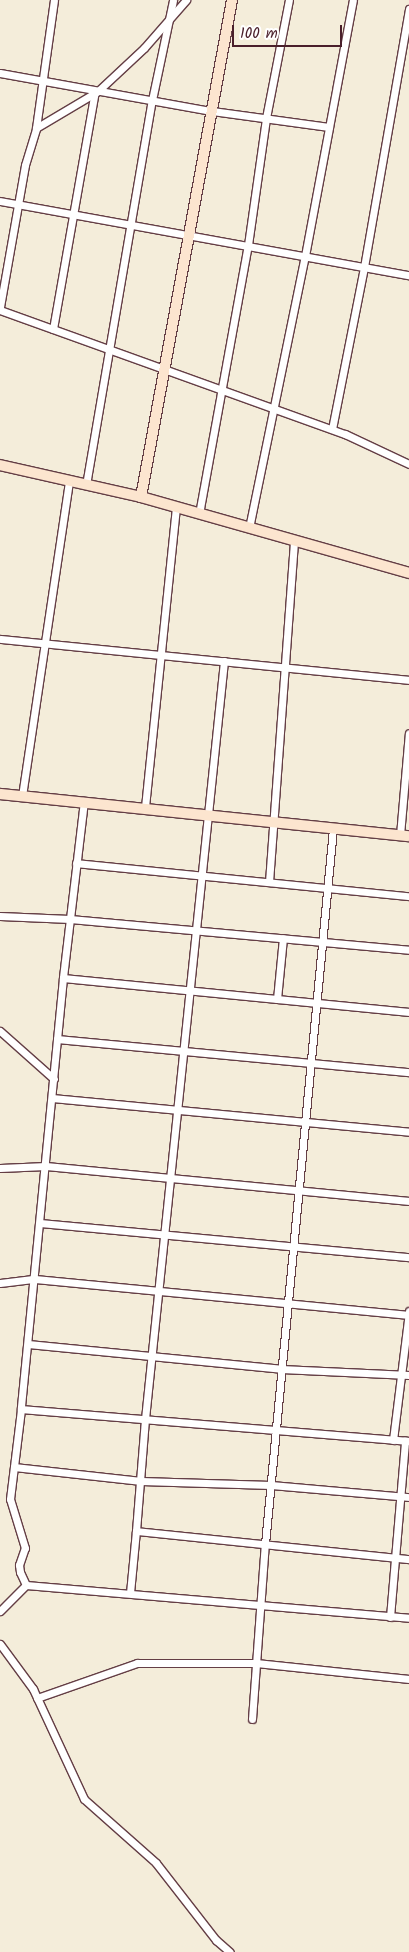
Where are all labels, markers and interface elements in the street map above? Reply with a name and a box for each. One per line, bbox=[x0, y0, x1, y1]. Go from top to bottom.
scale bar bbox=[234, 15, 344, 47]
text: 100 m bbox=[240, 22, 278, 46]

